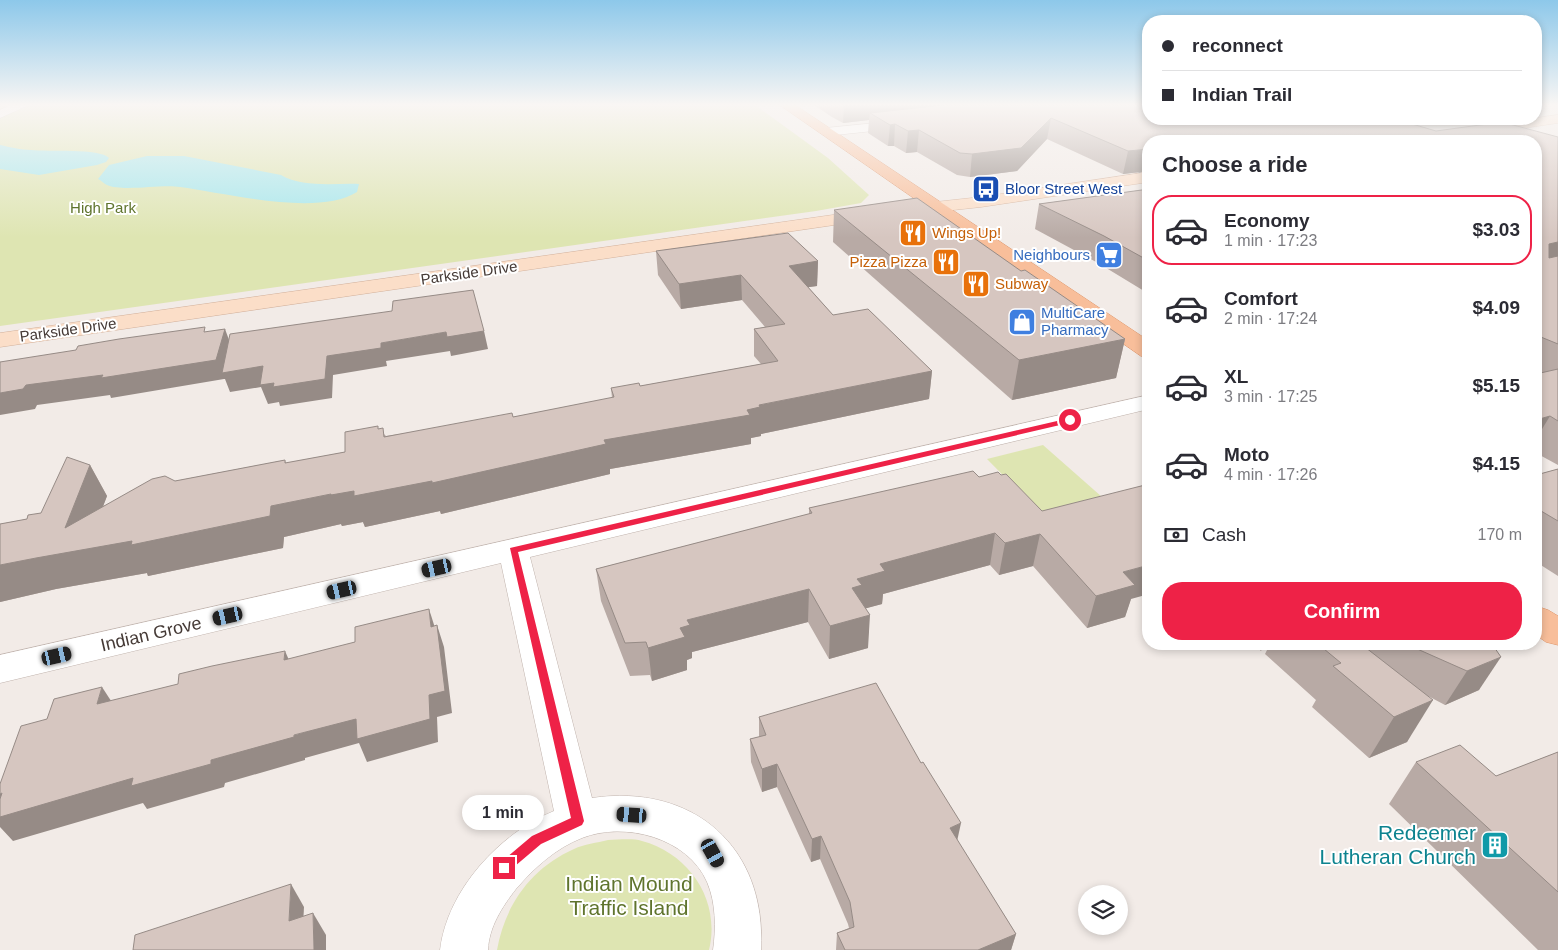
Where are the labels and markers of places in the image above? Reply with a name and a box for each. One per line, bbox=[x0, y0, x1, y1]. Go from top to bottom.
bus stop icon: Bloor Street West bbox=[971, 174, 1001, 204]
place label: Bloor Street West bbox=[1005, 180, 1123, 197]
restaurant icon: Wings Up! bbox=[898, 218, 928, 248]
place label: Wings Up! bbox=[932, 224, 1001, 241]
supermarket icon: Neighbours bbox=[1094, 240, 1124, 270]
place label: Neighbours bbox=[1013, 246, 1090, 263]
restaurant icon: Pizza Pizza bbox=[931, 247, 961, 277]
place label: Pizza Pizza bbox=[849, 253, 928, 270]
restaurant icon: Subway bbox=[961, 269, 991, 299]
place label: Subway bbox=[995, 275, 1049, 292]
place label: MultiCare Pharmacy bbox=[1041, 304, 1109, 338]
shop icon: MultiCare Pharmacy bbox=[1007, 307, 1037, 337]
place label: Redeemer Lutheran Church bbox=[1320, 821, 1476, 868]
building icon: Redeemer Lutheran Church bbox=[1480, 830, 1510, 860]

